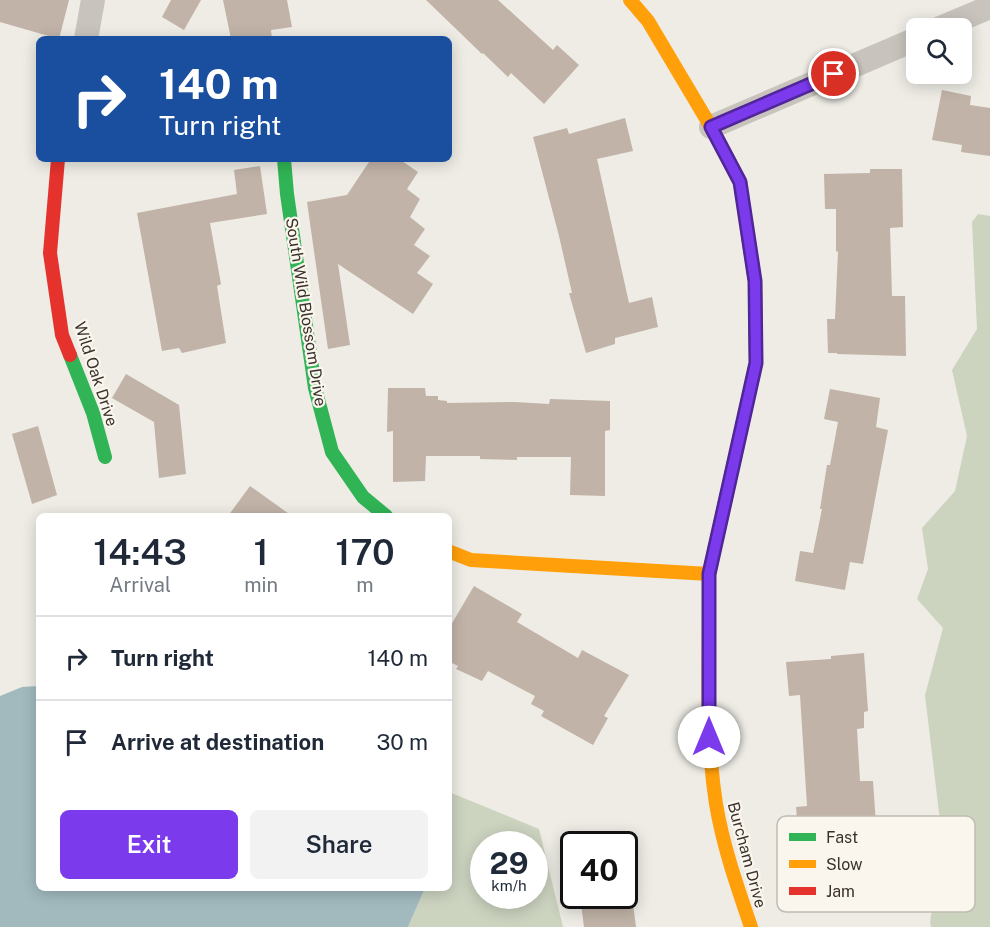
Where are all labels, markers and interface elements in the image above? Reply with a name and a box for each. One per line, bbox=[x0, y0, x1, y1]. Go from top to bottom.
map controls bbox=[906, 18, 972, 84]
button: search bbox=[906, 18, 972, 84]
pin bbox=[808, 48, 859, 99]
icon: arrive bbox=[817, 57, 850, 90]
text: 140 m bbox=[159, 59, 279, 108]
icon: right bbox=[60, 60, 138, 138]
text: Turn right bbox=[159, 109, 282, 141]
street label: South Wild Blossom Drive bbox=[282, 216, 330, 408]
street label: Wild Oak Drive bbox=[70, 319, 122, 429]
text: 14:43 bbox=[93, 531, 187, 573]
text: 1 bbox=[254, 531, 269, 573]
text: 170 bbox=[335, 531, 395, 573]
text: Arrival bbox=[109, 573, 171, 597]
text: min bbox=[244, 573, 278, 597]
text: m bbox=[356, 573, 374, 597]
icon: right bbox=[60, 642, 93, 675]
text: Turn right bbox=[111, 645, 214, 671]
text: 140 m bbox=[367, 645, 428, 671]
position arrow bbox=[677, 705, 741, 769]
icon: arrive bbox=[60, 726, 93, 759]
text: Arrive at destination bbox=[111, 729, 324, 755]
text: 30 m bbox=[376, 729, 428, 755]
street label: Burcham Drive bbox=[724, 800, 770, 910]
button: Exit bbox=[60, 810, 238, 879]
button: Share bbox=[250, 810, 428, 879]
legend bbox=[777, 816, 975, 912]
text: Fast bbox=[826, 828, 858, 847]
speed limit sign: 40 bbox=[560, 831, 638, 909]
text: 29 bbox=[490, 845, 528, 881]
text: Slow bbox=[826, 855, 863, 874]
text: km/h bbox=[491, 877, 527, 894]
text: Jam bbox=[826, 882, 855, 901]

